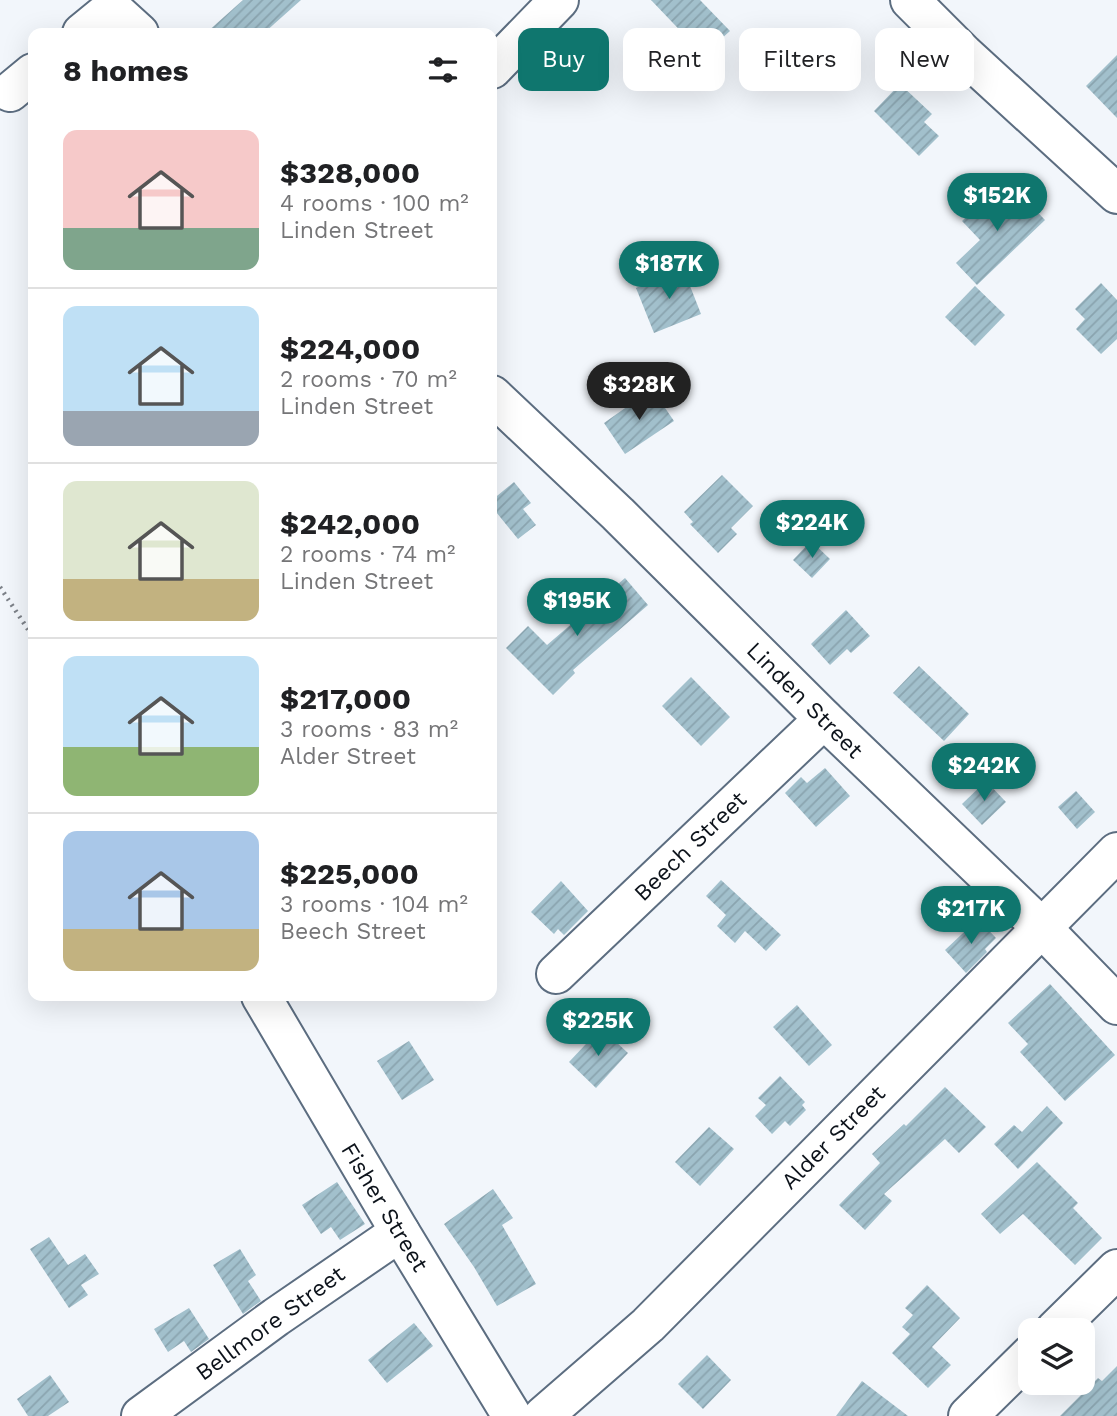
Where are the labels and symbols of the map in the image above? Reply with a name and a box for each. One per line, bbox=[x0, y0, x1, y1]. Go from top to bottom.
pin: $152K bbox=[948, 174, 1046, 233]
pin: $187K bbox=[620, 242, 718, 301]
pin: $328K bbox=[590, 362, 688, 422]
pin: $224K bbox=[763, 500, 861, 560]
pin: $195K bbox=[528, 578, 626, 638]
street label: Linden Street bbox=[741, 637, 869, 764]
pin: $242K bbox=[935, 744, 1033, 803]
street label: Beech Street bbox=[629, 786, 752, 907]
pin: $217K bbox=[922, 886, 1020, 946]
pin: $225K bbox=[549, 998, 647, 1058]
street label: Alder Street bbox=[776, 1080, 891, 1195]
street label: Fisher Street bbox=[335, 1138, 434, 1277]
street label: Bellmore Street bbox=[191, 1260, 350, 1386]

